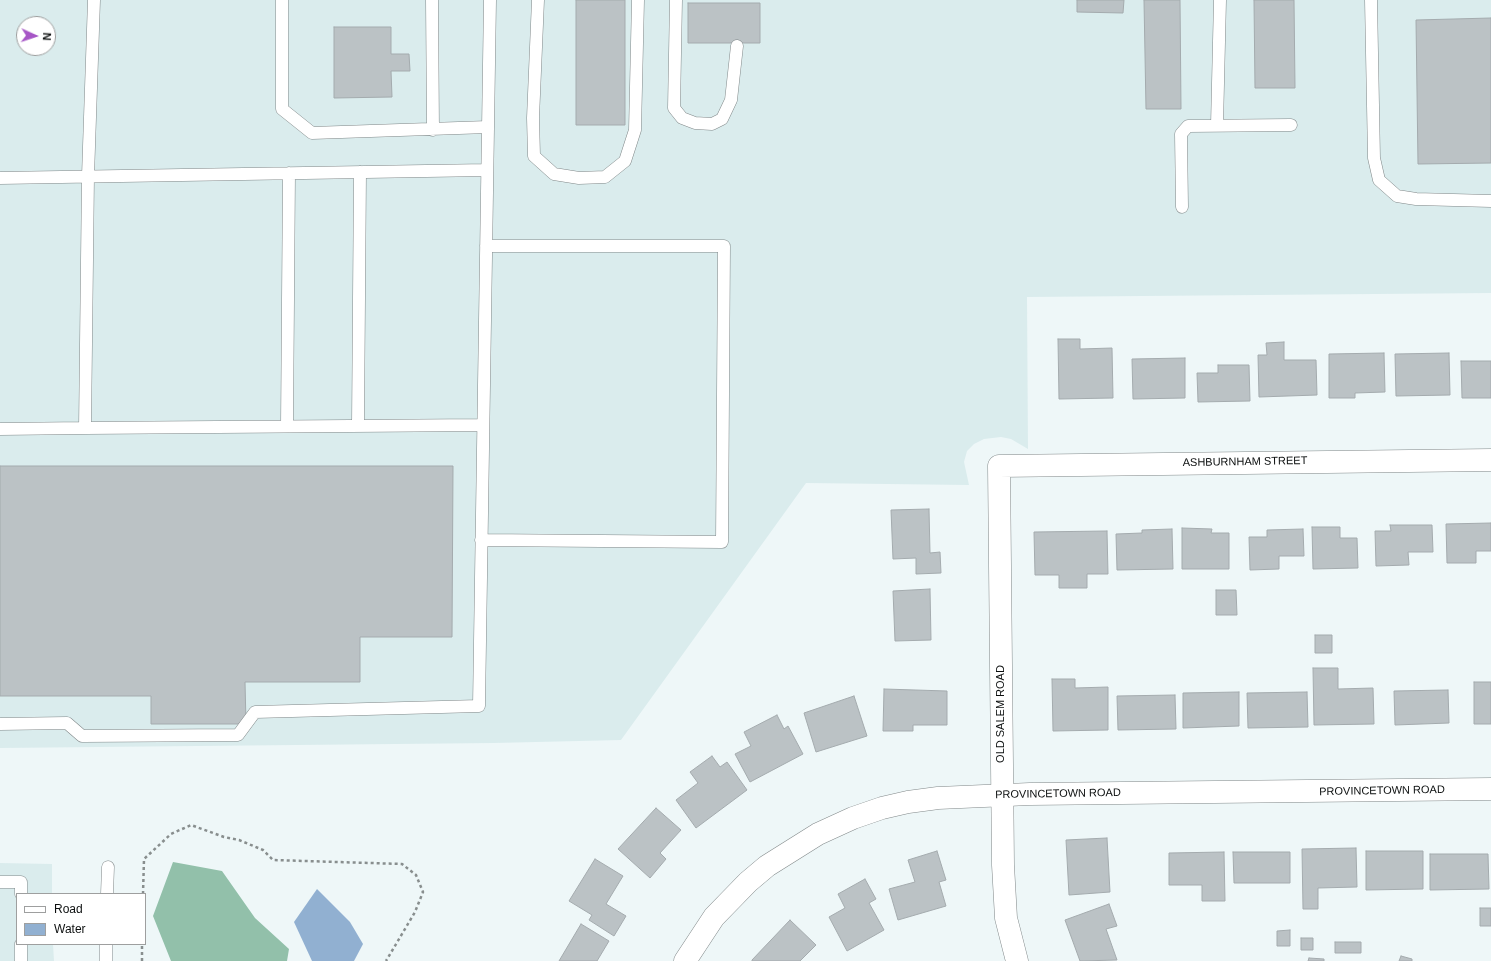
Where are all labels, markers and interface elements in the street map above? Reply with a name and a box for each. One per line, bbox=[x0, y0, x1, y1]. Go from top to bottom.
north arrow bbox=[16, 16, 56, 56]
text: N bbox=[41, 32, 53, 41]
street label: ASHBURNHAM STREET bbox=[1183, 454, 1307, 470]
street label: OLD SALEM ROAD bbox=[994, 665, 1008, 763]
street label: PROVINCETOWN ROAD bbox=[1319, 783, 1445, 799]
street label: PROVINCETOWN ROAD bbox=[995, 786, 1121, 802]
legend bbox=[16, 893, 146, 945]
text: Road bbox=[54, 902, 83, 916]
text: Water bbox=[54, 922, 86, 936]

